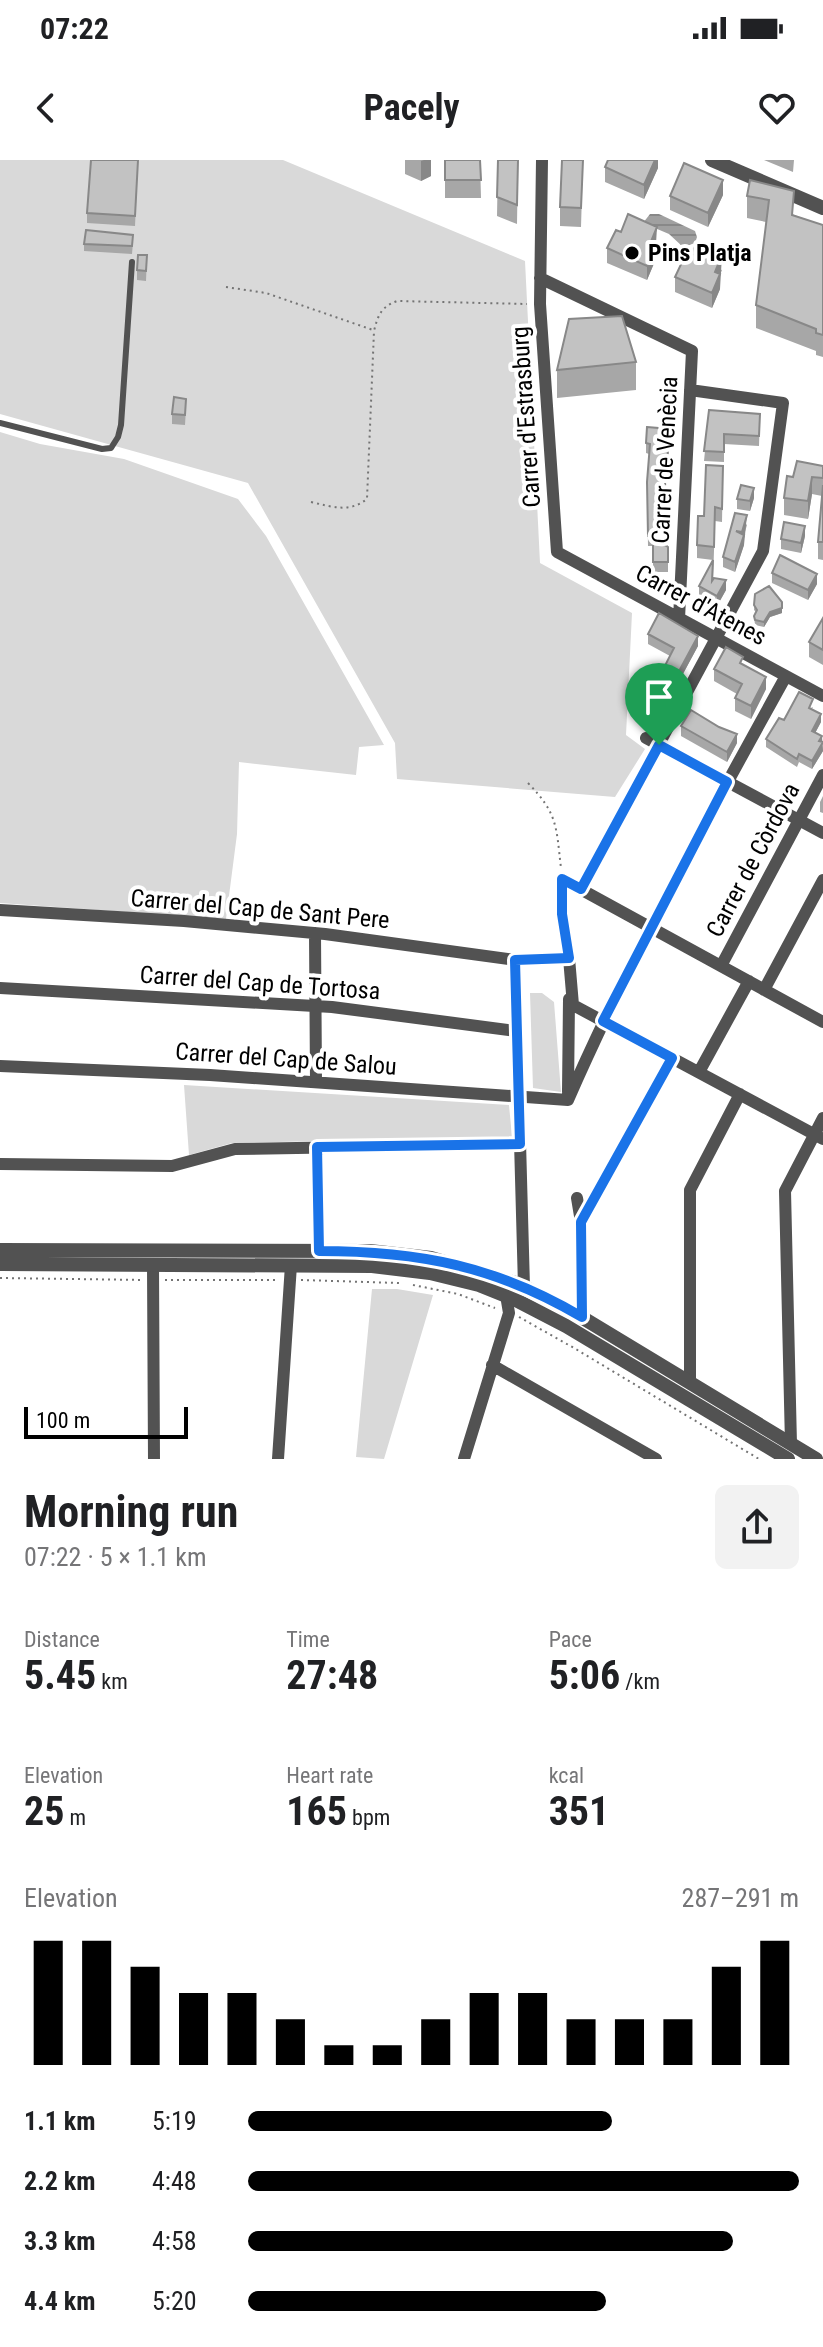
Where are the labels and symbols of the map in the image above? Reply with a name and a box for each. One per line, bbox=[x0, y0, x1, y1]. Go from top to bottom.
place label: Pins Platja bbox=[648, 239, 751, 267]
marker: Pins Platja bbox=[623, 244, 641, 262]
street label: Carrer d'Estrasburg bbox=[506, 326, 546, 508]
street label: Carrer de Venècia bbox=[647, 376, 683, 544]
street label: Carrer d'Atenes bbox=[631, 559, 771, 651]
pin bbox=[625, 663, 693, 745]
street label: Carrer de Còrdova bbox=[701, 778, 805, 942]
street label: Carrer del Cap de Sant Pere bbox=[129, 884, 391, 934]
street label: Carrer del Cap de Tortosa bbox=[139, 961, 381, 1005]
street label: Carrer del Cap de Salou bbox=[174, 1037, 398, 1081]
scale bar bbox=[24, 1403, 188, 1439]

